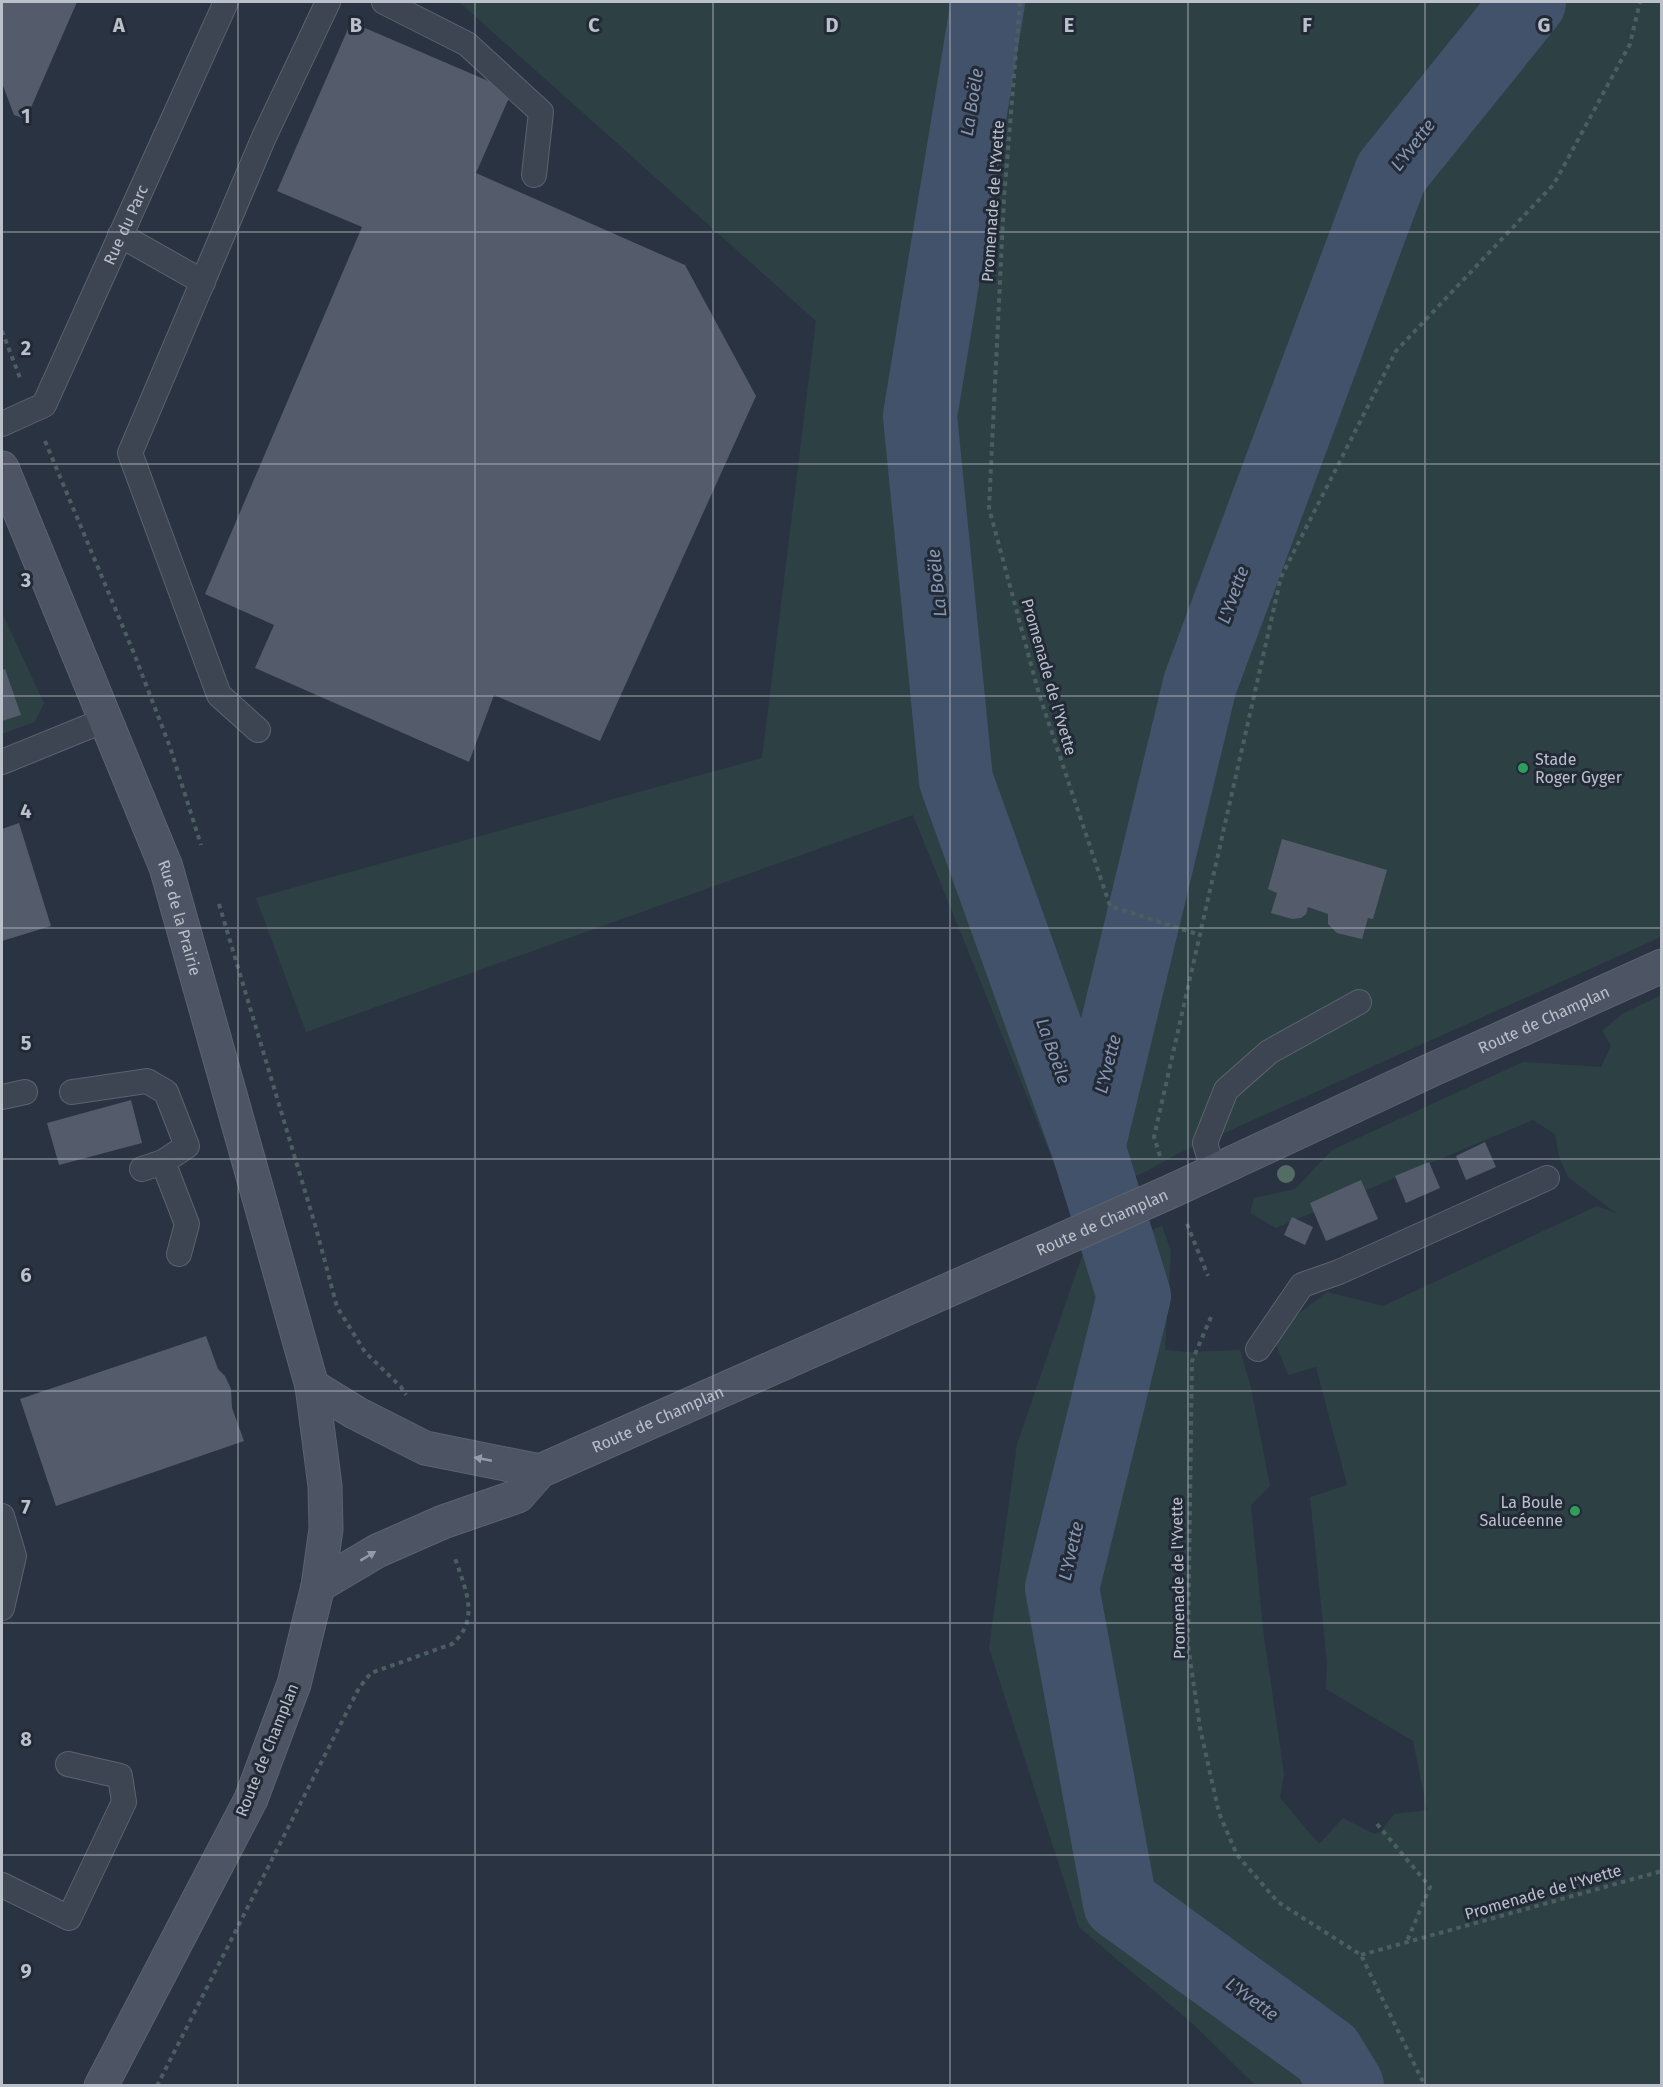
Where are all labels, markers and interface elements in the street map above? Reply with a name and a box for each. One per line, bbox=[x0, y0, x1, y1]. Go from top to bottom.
text: A bbox=[112, 13, 126, 37]
text: B bbox=[350, 13, 362, 37]
text: C bbox=[588, 13, 600, 37]
text: D bbox=[825, 13, 839, 37]
text: E bbox=[1064, 13, 1074, 37]
text: F bbox=[1302, 13, 1312, 37]
text: G bbox=[1538, 13, 1550, 37]
water label: La Boële bbox=[956, 67, 988, 137]
text: 1 bbox=[21, 104, 31, 128]
water label: L'Yvette bbox=[1386, 115, 1440, 175]
street label: Promenade de l'Yvette bbox=[978, 119, 1008, 283]
street label: Rue du Parc bbox=[99, 181, 152, 268]
text: 2 bbox=[21, 336, 31, 360]
water label: La Boële bbox=[922, 548, 952, 618]
water label: L'Yvette bbox=[1212, 563, 1254, 627]
text: 3 bbox=[20, 568, 31, 592]
street label: Promenade de l'Yvette bbox=[1018, 596, 1080, 758]
place label: Stade Roger Gyger bbox=[1535, 750, 1623, 787]
marker: Stade Roger Gyger bbox=[1516, 761, 1530, 775]
text: 4 bbox=[20, 799, 32, 823]
street label: Rue de la Prairie bbox=[155, 857, 206, 978]
street label: Route de Champlan bbox=[1475, 981, 1612, 1057]
water label: La Boële bbox=[1031, 1015, 1075, 1087]
text: 5 bbox=[21, 1031, 32, 1055]
water label: L'Yvette bbox=[1090, 1032, 1126, 1096]
street label: Route de Champlan bbox=[1033, 1184, 1171, 1259]
text: 6 bbox=[20, 1263, 32, 1287]
street label: Route de Champlan bbox=[589, 1381, 726, 1456]
one-way arrow bbox=[473, 1454, 492, 1463]
place label: La Boule Salucéenne bbox=[1479, 1493, 1563, 1530]
text: 7 bbox=[21, 1495, 31, 1519]
street label: Promenade de l'Yvette bbox=[1167, 1497, 1189, 1659]
marker: La Boule Salucéenne bbox=[1568, 1504, 1582, 1518]
water label: L'Yvette bbox=[1054, 1519, 1088, 1583]
one-way arrow bbox=[360, 1551, 376, 1562]
street label: Route de Champlan bbox=[232, 1681, 302, 1819]
text: 8 bbox=[20, 1727, 32, 1751]
street label: Promenade de l'Yvette bbox=[1462, 1861, 1624, 1923]
text: 9 bbox=[20, 1959, 32, 1983]
water label: L'Yvette bbox=[1221, 1973, 1283, 2025]

